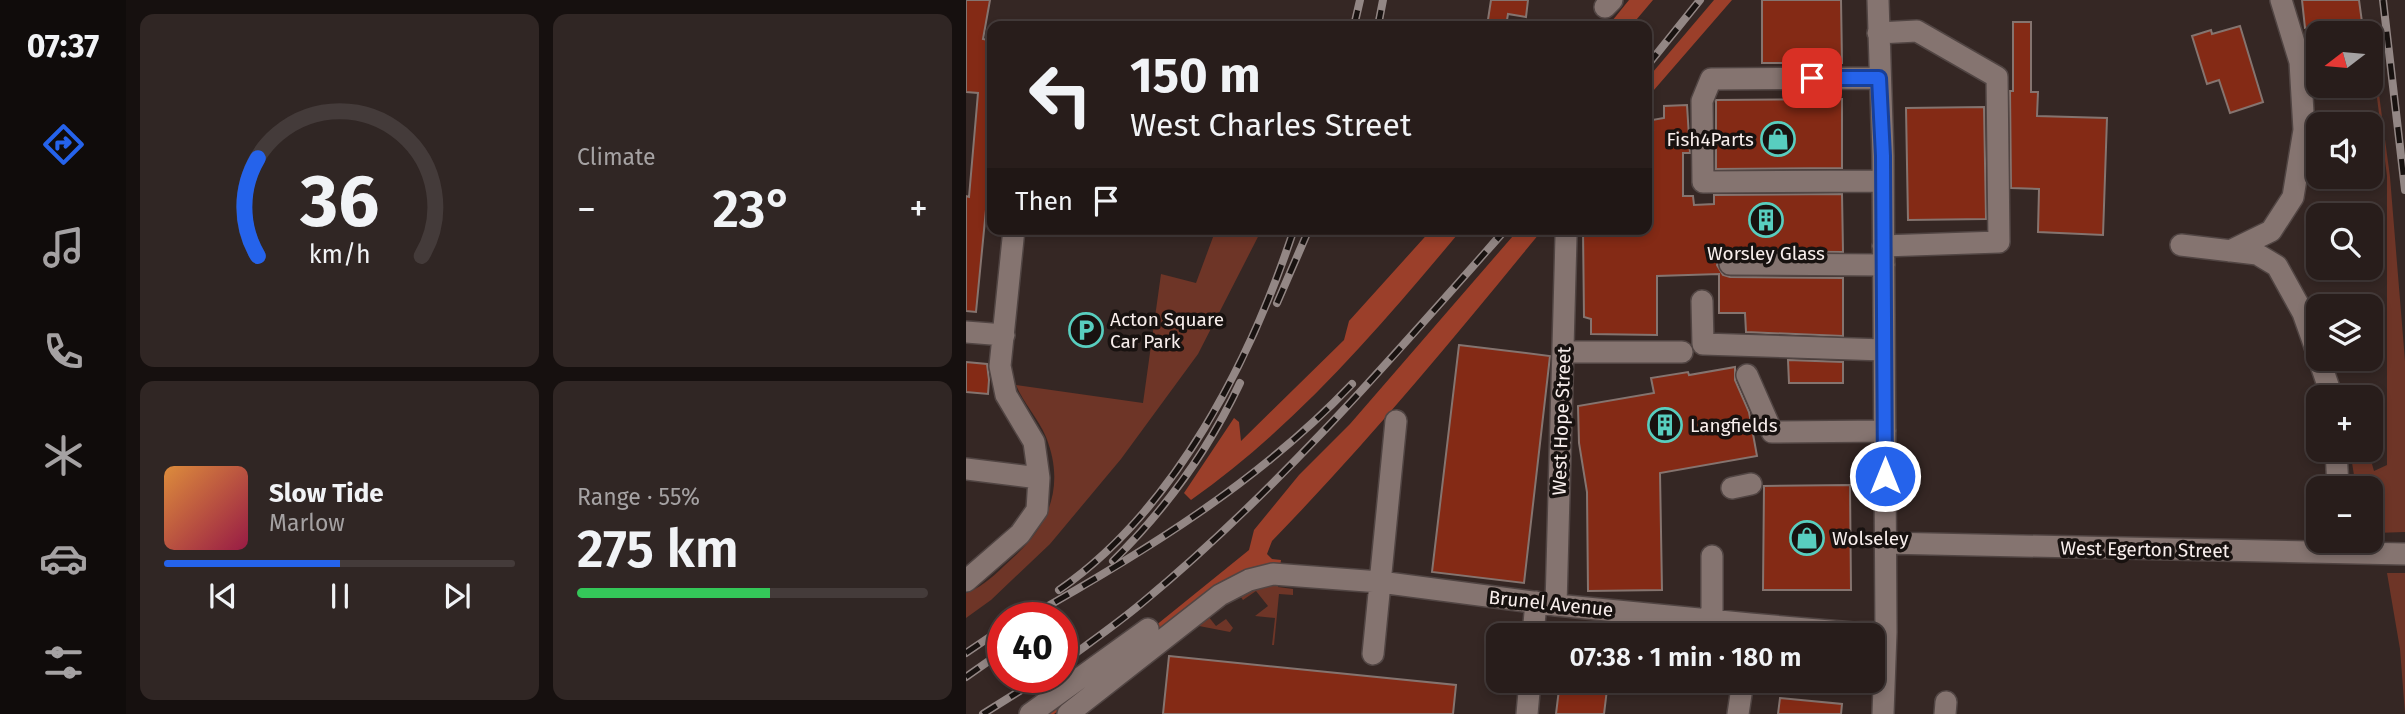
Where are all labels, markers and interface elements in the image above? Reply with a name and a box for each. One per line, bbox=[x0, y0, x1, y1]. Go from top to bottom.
north arrow bbox=[2306, 21, 2384, 98]
map controls bbox=[2306, 21, 2383, 553]
text: 07:37 bbox=[27, 27, 99, 65]
text: 150 m bbox=[1130, 46, 1261, 105]
pin bbox=[1782, 48, 1842, 108]
icon: left bbox=[1015, 49, 1106, 140]
icon: arrive bbox=[1793, 59, 1831, 97]
text: West Charles Street bbox=[1130, 106, 1412, 144]
button: sound bbox=[2306, 112, 2383, 189]
icon: directions bbox=[39, 120, 88, 169]
shop icon: Fish4Parts bbox=[1759, 120, 1797, 158]
place label: Fish4Parts bbox=[1666, 128, 1754, 151]
text: Climate bbox=[577, 143, 656, 171]
text: 36 bbox=[299, 159, 379, 246]
text: 23° bbox=[712, 178, 793, 241]
icon: arrive bbox=[1087, 182, 1125, 220]
text: − bbox=[577, 186, 596, 232]
text: + bbox=[909, 186, 928, 232]
text: Then bbox=[1015, 186, 1073, 217]
building icon: Worsley Glass bbox=[1747, 201, 1785, 239]
button: search bbox=[2306, 203, 2383, 280]
icon: music bbox=[39, 223, 88, 272]
text: km/h bbox=[309, 240, 370, 270]
place label: Worsley Glass bbox=[1707, 242, 1825, 265]
button: layers bbox=[2306, 294, 2383, 371]
place label: Acton Square Car Park bbox=[1110, 308, 1224, 353]
parking icon: Acton Square Car Park bbox=[1067, 311, 1105, 349]
icon: phone bbox=[39, 327, 88, 376]
street label: West Hope Street bbox=[1547, 346, 1576, 496]
button: + bbox=[2306, 385, 2383, 462]
building icon: Langfields bbox=[1646, 406, 1684, 444]
place label: Langfields bbox=[1690, 414, 1778, 437]
icon: climate bbox=[39, 431, 88, 480]
position arrow bbox=[1848, 439, 1922, 513]
button: − bbox=[2306, 476, 2383, 553]
text: Slow Tide bbox=[269, 478, 384, 509]
text: Range · 55% bbox=[577, 483, 700, 511]
text: Marlow bbox=[269, 509, 345, 537]
text: 275 km bbox=[577, 518, 739, 581]
shop icon: Wolseley bbox=[1788, 519, 1826, 557]
place label: Wolseley bbox=[1832, 527, 1909, 550]
icon: car bbox=[39, 534, 88, 583]
street label: West Egerton Street bbox=[2060, 537, 2230, 562]
icon: previous bbox=[204, 577, 242, 615]
icon: pause bbox=[321, 577, 359, 615]
icon: next bbox=[438, 577, 476, 615]
street label: Brunel Avenue bbox=[1488, 586, 1614, 621]
speed limit sign: 40 bbox=[987, 602, 1078, 693]
icon: filters bbox=[39, 638, 88, 687]
text: 07:38 · 1 min · 180 m bbox=[1569, 642, 1802, 673]

